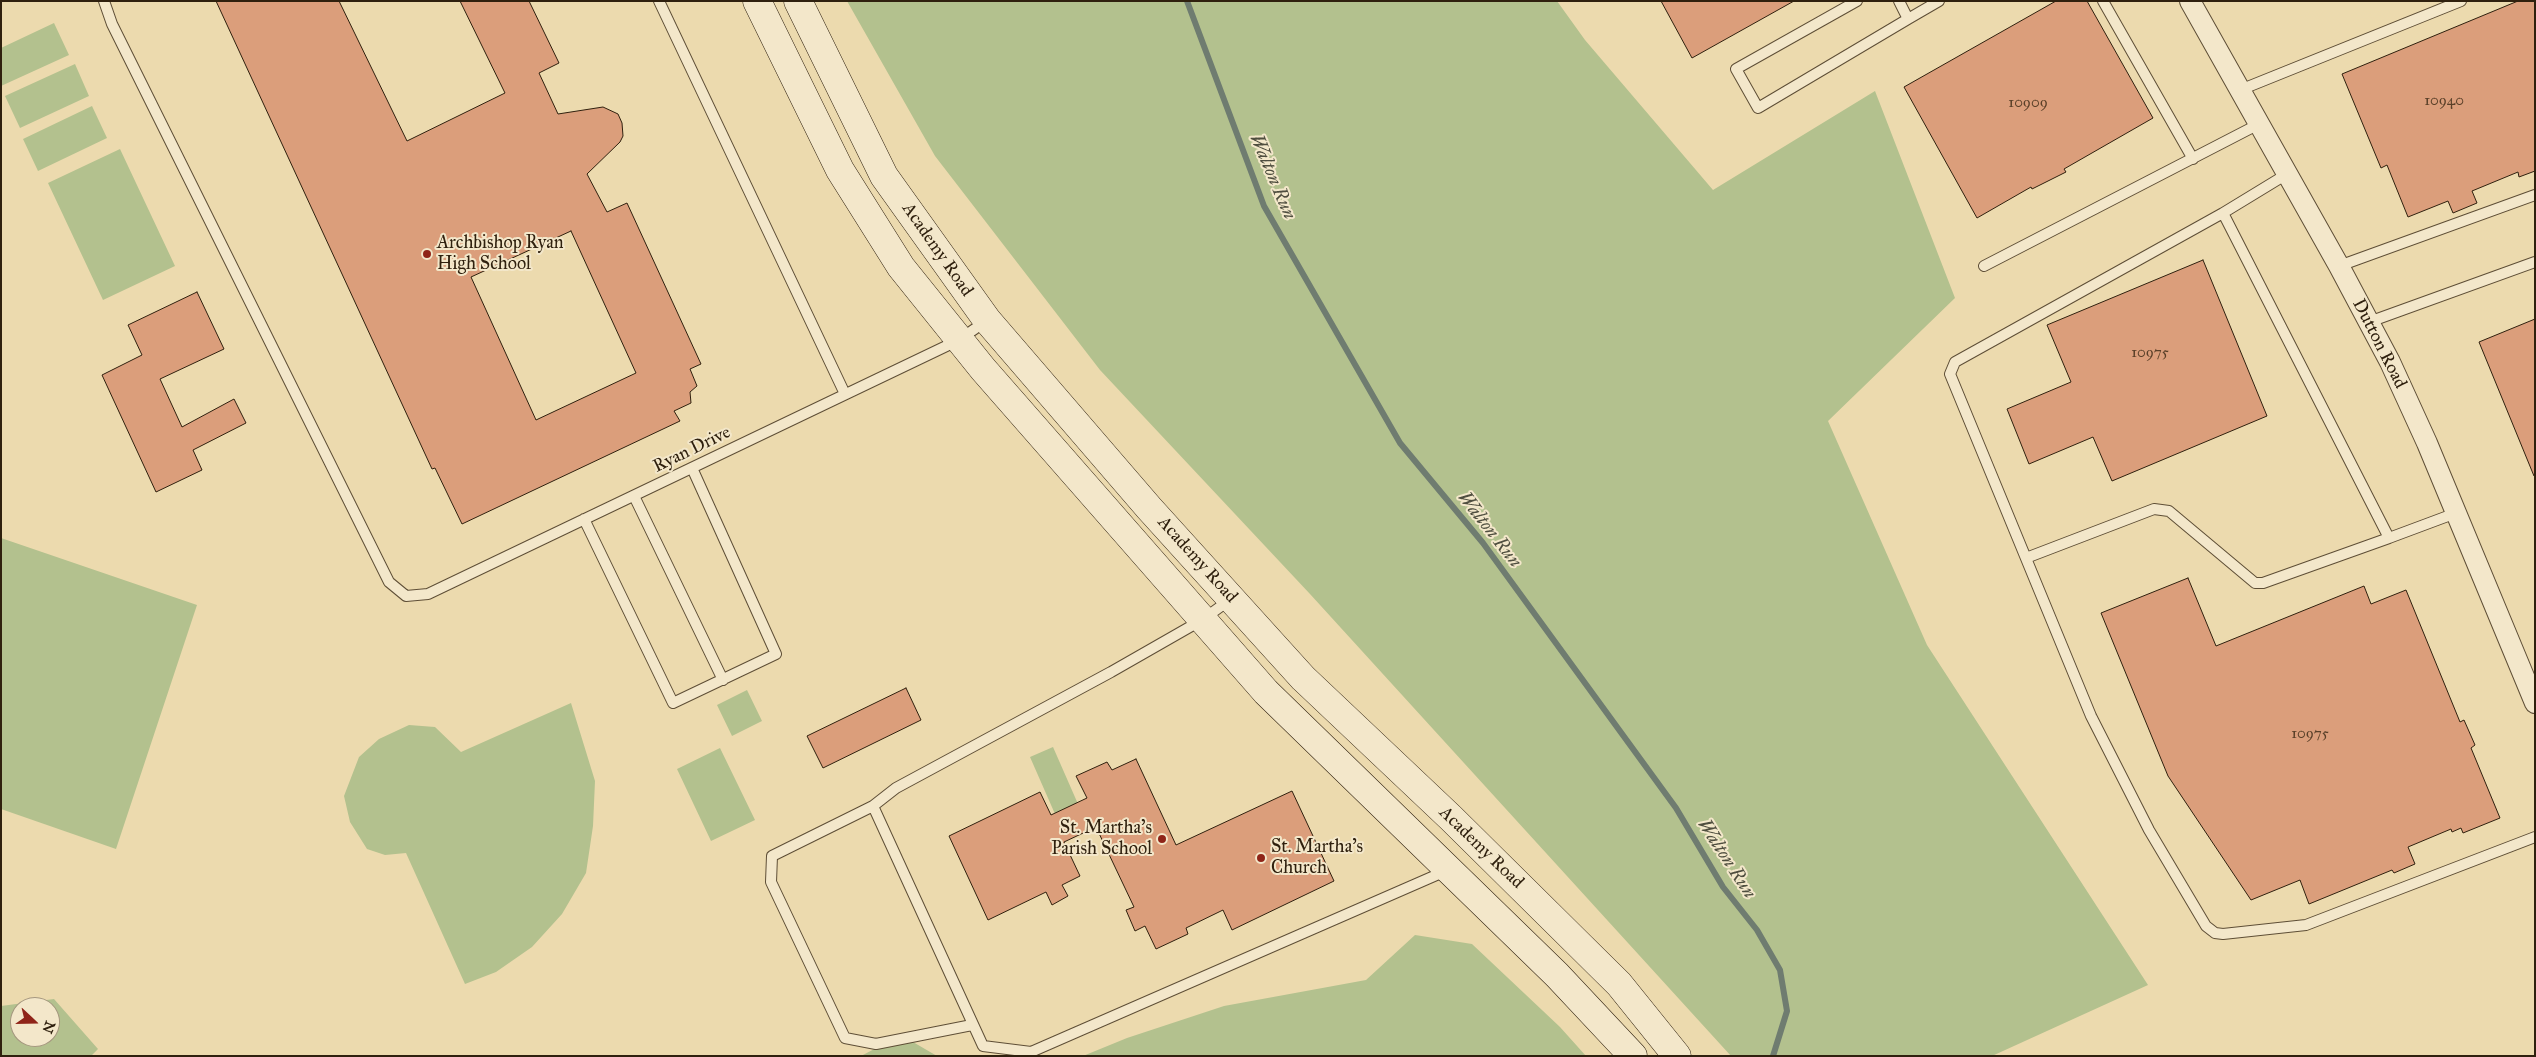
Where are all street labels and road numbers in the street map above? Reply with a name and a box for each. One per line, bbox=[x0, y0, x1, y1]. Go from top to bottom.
street label: Academy Road bbox=[897, 199, 977, 301]
street label: Dutton Road bbox=[2347, 296, 2411, 392]
street label: Ryan Drive bbox=[650, 422, 734, 478]
street label: Academy Road bbox=[1152, 512, 1242, 608]
street label: Academy Road bbox=[1434, 802, 1528, 894]

